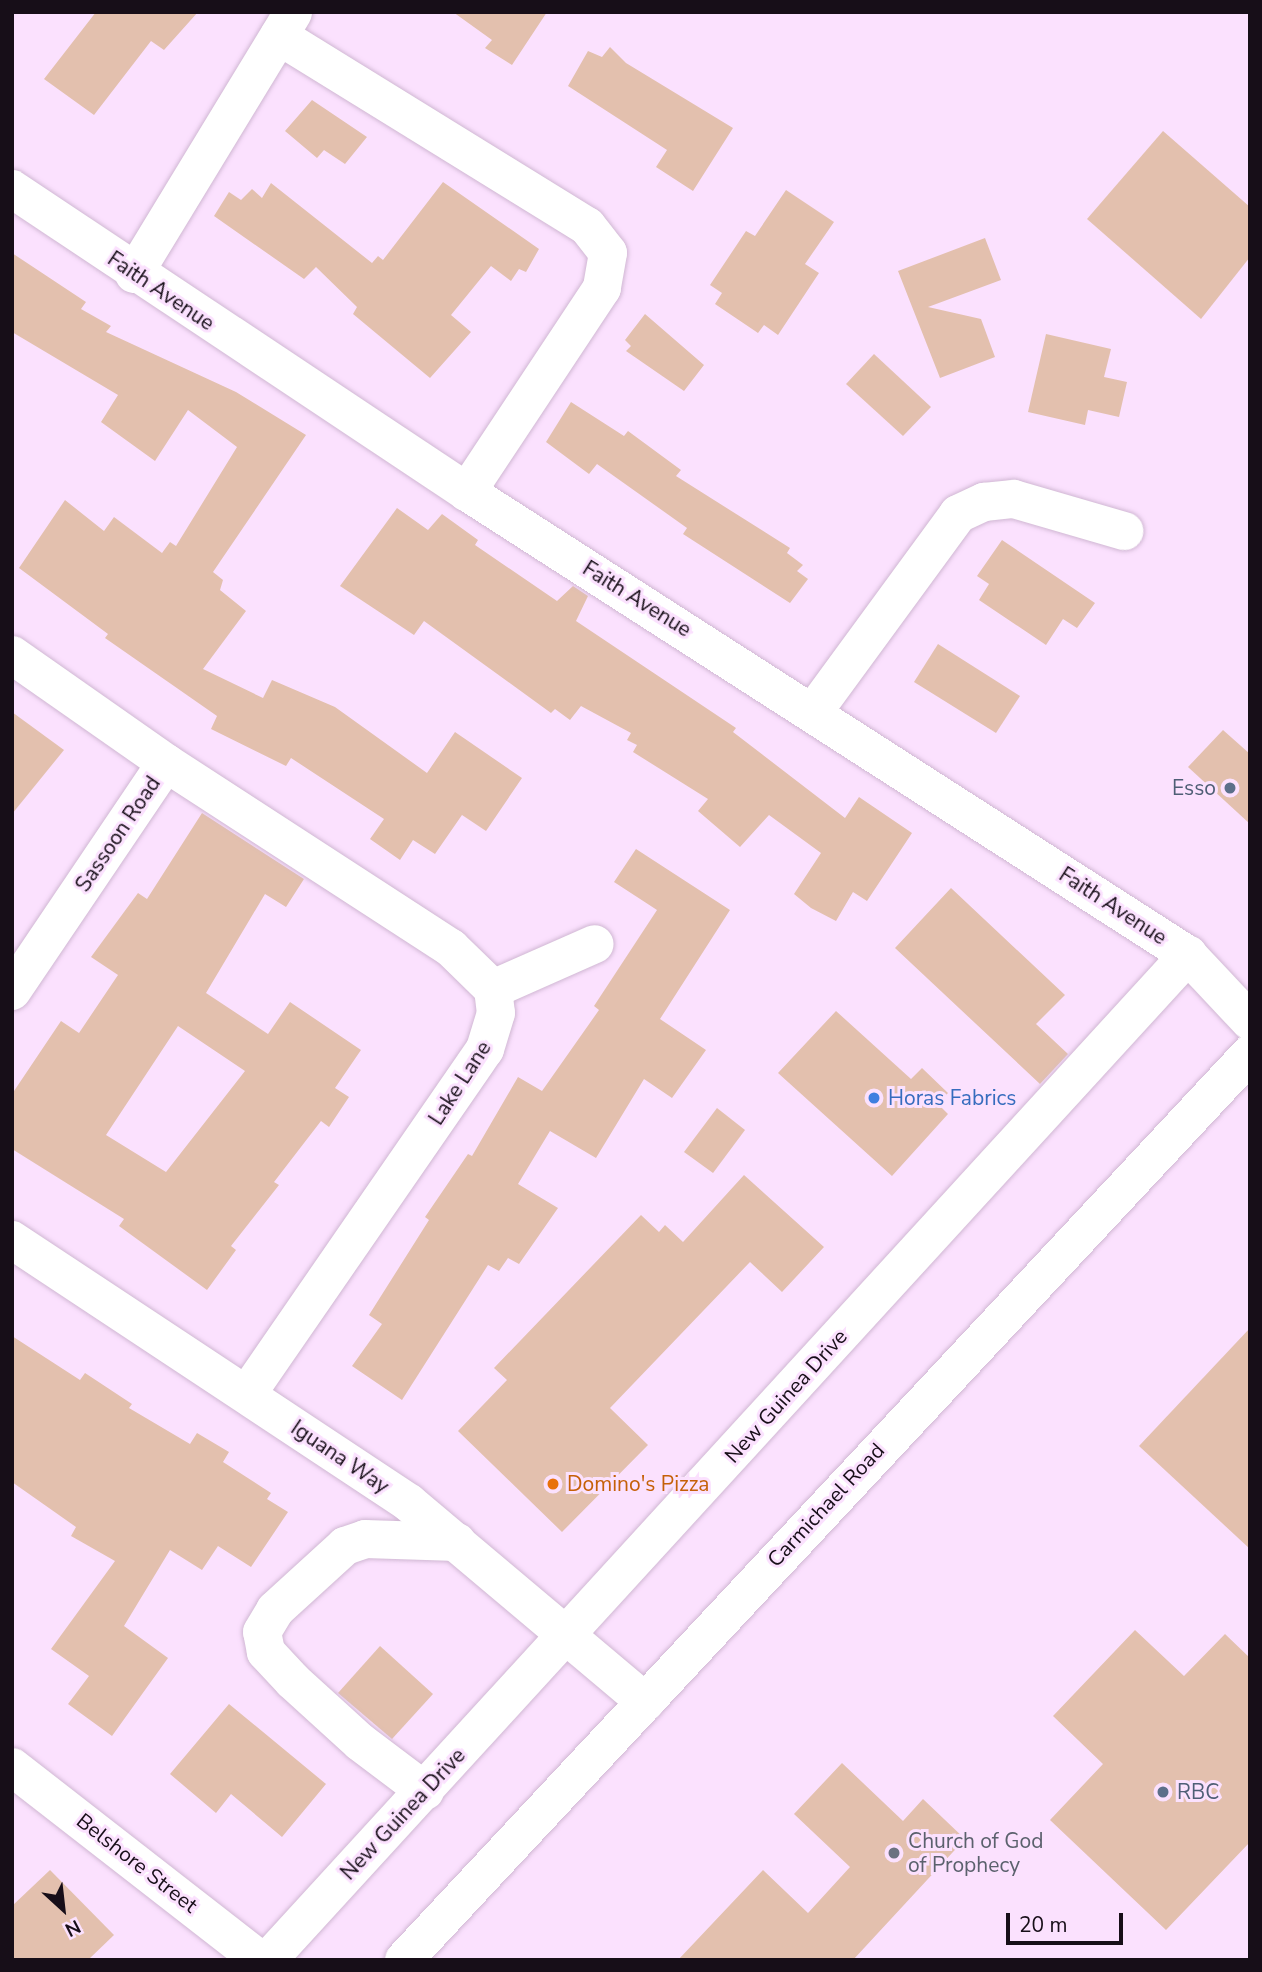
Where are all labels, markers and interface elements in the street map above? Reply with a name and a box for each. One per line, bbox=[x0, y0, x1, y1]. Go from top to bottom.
street label: Faith Avenue bbox=[103, 246, 219, 336]
street label: Faith Avenue bbox=[578, 556, 696, 642]
street label: Sassoon Road bbox=[70, 771, 166, 897]
place label: Esso bbox=[1172, 775, 1216, 801]
marker: Esso bbox=[1222, 780, 1238, 796]
street label: Faith Avenue bbox=[1054, 862, 1172, 950]
street label: Lake Lane bbox=[424, 1036, 496, 1130]
place label: Horas Fabrics bbox=[888, 1085, 1016, 1111]
marker: Horas Fabrics bbox=[866, 1090, 882, 1106]
street label: New Guinea Drive bbox=[719, 1324, 853, 1468]
street label: Iguana Way bbox=[286, 1415, 394, 1499]
street label: Carmichael Road bbox=[762, 1438, 890, 1572]
place label: Domino's Pizza bbox=[567, 1471, 709, 1497]
marker: Domino's Pizza bbox=[545, 1476, 561, 1492]
street label: New Guinea Drive bbox=[335, 1743, 471, 1885]
place label: RBC bbox=[1177, 1779, 1219, 1805]
marker: RBC bbox=[1155, 1784, 1171, 1800]
street label: Belshore Street bbox=[72, 1808, 202, 1918]
place label: Church of God of Prophecy bbox=[908, 1828, 1043, 1878]
marker: Church of God of Prophecy bbox=[886, 1845, 902, 1861]
north arrow bbox=[28, 1874, 98, 1944]
scale bar bbox=[1010, 1898, 1127, 1942]
text: 20 m bbox=[1019, 1911, 1068, 1939]
text: N bbox=[60, 1913, 85, 1943]

